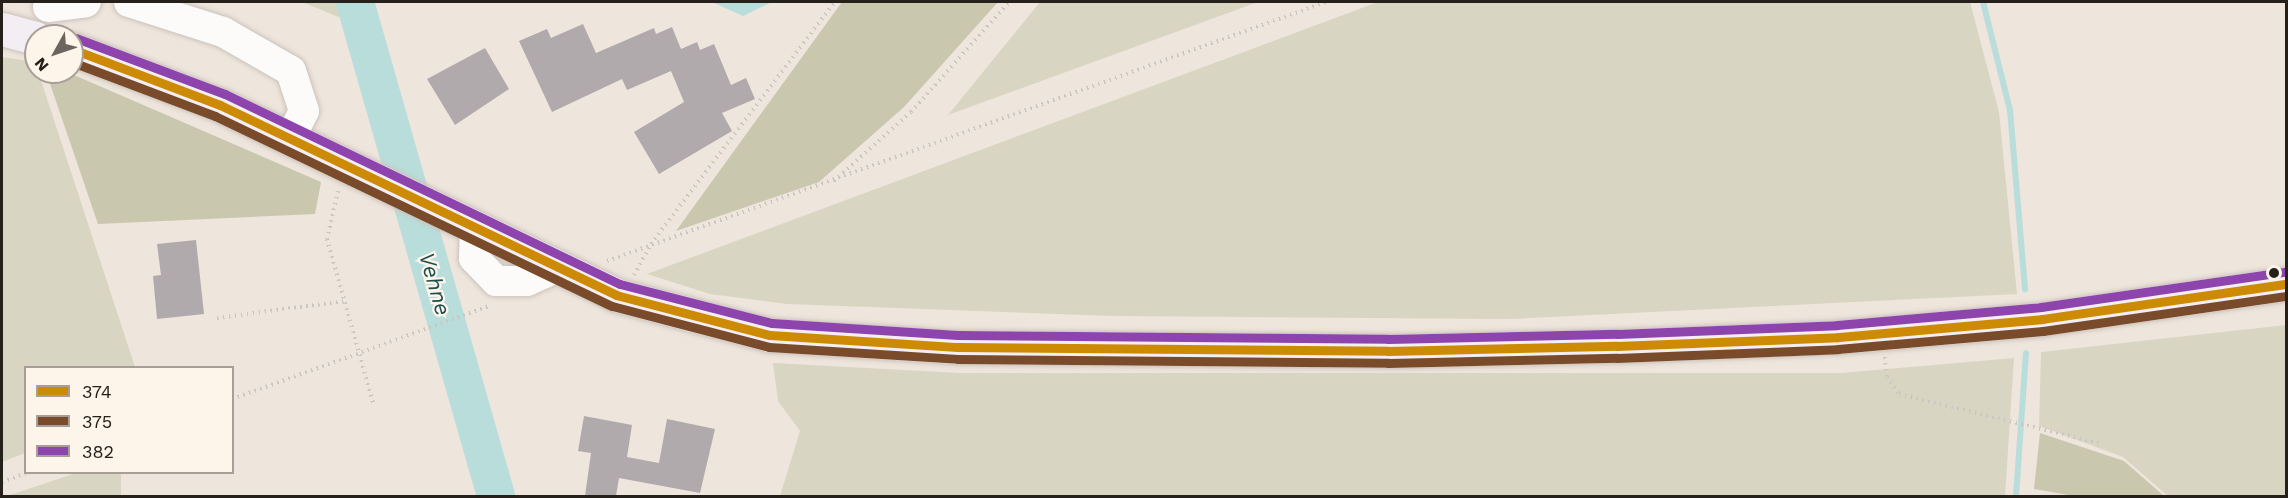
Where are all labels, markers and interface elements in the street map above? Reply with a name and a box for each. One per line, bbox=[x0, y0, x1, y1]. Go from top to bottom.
north arrow bbox=[24, 24, 84, 84]
text: N bbox=[30, 54, 52, 75]
water label: Vehne bbox=[413, 249, 457, 319]
unlabelled marker bbox=[2268, 267, 2280, 279]
legend bbox=[24, 366, 234, 474]
text: 374 bbox=[82, 381, 112, 402]
text: 375 bbox=[82, 411, 112, 432]
text: 382 bbox=[82, 441, 114, 462]

